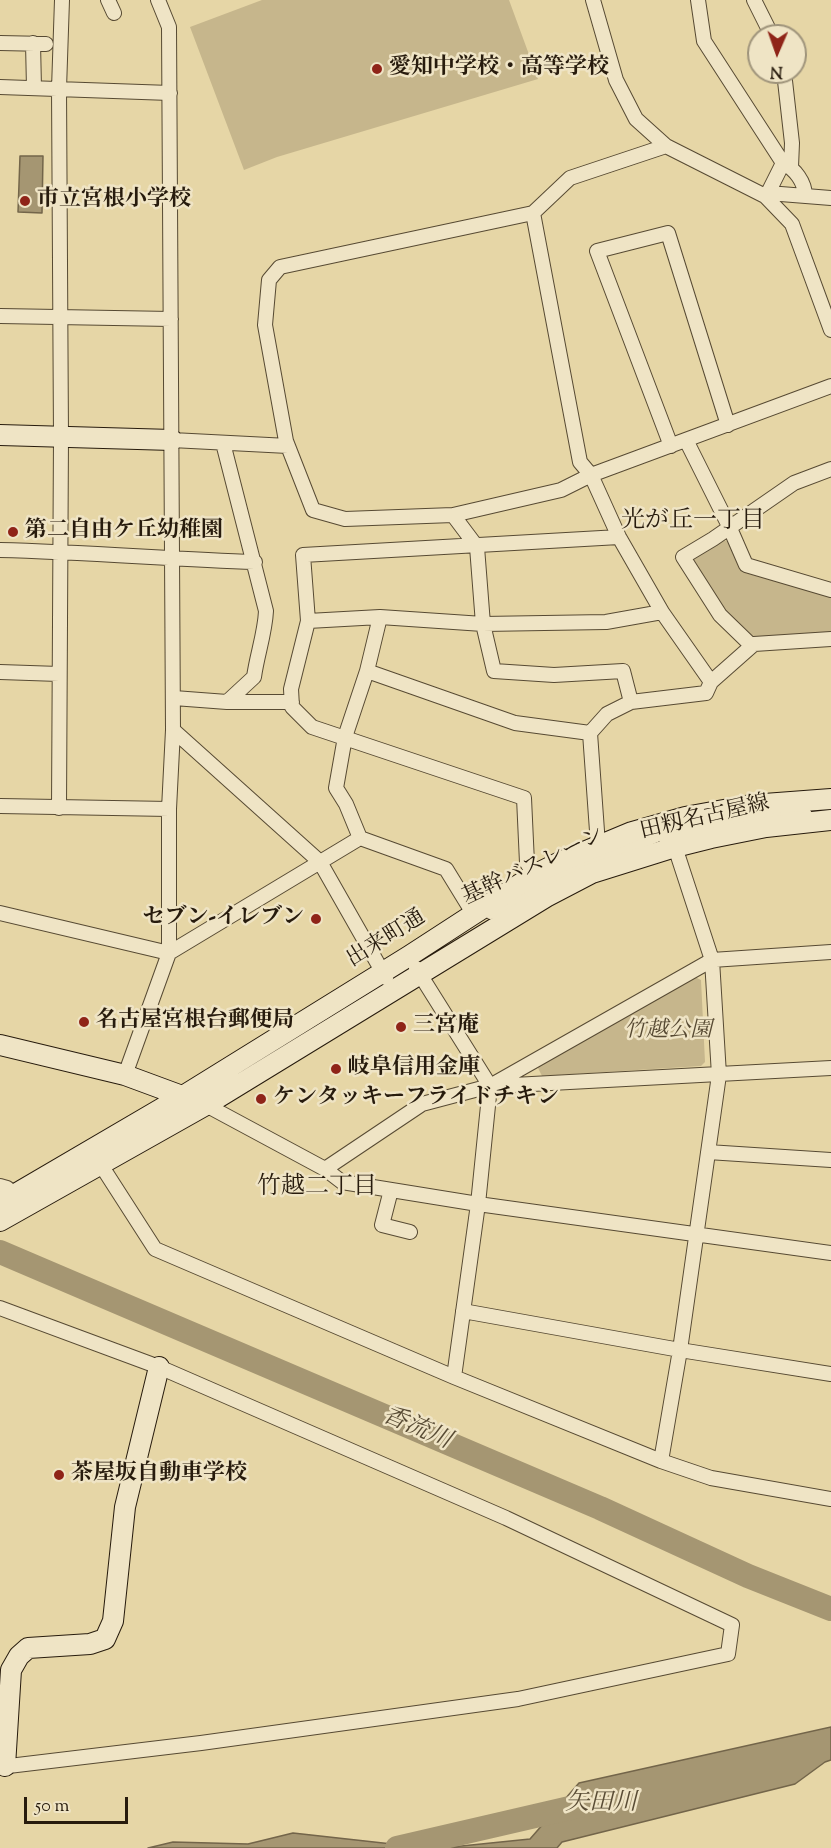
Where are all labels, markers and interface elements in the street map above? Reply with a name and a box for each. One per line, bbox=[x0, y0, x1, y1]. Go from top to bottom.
north arrow bbox=[747, 24, 807, 84]
place label: 愛知中学校・高等学校 bbox=[389, 56, 609, 82]
text: N bbox=[770, 59, 783, 82]
marker: 愛知中学校・高等学校 bbox=[370, 62, 384, 76]
place label: 市立宮根小学校 bbox=[37, 188, 191, 214]
marker: 市立宮根小学校 bbox=[18, 194, 32, 208]
district label: 光が丘一丁目 bbox=[621, 509, 765, 537]
place label: 第二自由ケ丘幼稚園 bbox=[25, 519, 223, 545]
marker: 第二自由ケ丘幼稚園 bbox=[6, 525, 20, 539]
street label: 田籾名古屋線 bbox=[638, 791, 772, 847]
street label: 基幹バスレーン bbox=[459, 823, 609, 913]
street label: 出来町通 bbox=[343, 905, 431, 975]
place label: セブン-イレブン bbox=[143, 906, 304, 932]
marker: セブン-イレブン bbox=[309, 912, 323, 926]
place label: 名古屋宮根台郵便局 bbox=[96, 1009, 294, 1035]
place label: 三宮庵 bbox=[413, 1014, 479, 1040]
marker: 名古屋宮根台郵便局 bbox=[77, 1015, 91, 1029]
park label: 竹越公園 bbox=[624, 1019, 712, 1045]
marker: 三宮庵 bbox=[394, 1020, 408, 1034]
place label: 岐阜信用金庫 bbox=[348, 1056, 480, 1082]
marker: 岐阜信用金庫 bbox=[329, 1062, 343, 1076]
place label: ケンタッキーフライドチキン bbox=[273, 1086, 559, 1112]
marker: ケンタッキーフライドチキン bbox=[254, 1092, 268, 1106]
district label: 竹越二丁目 bbox=[257, 1175, 377, 1203]
water label: 香流川 bbox=[377, 1403, 455, 1457]
place label: 茶屋坂自動車学校 bbox=[71, 1462, 247, 1488]
marker: 茶屋坂自動車学校 bbox=[52, 1468, 66, 1482]
scale bar bbox=[27, 1785, 130, 1823]
water label: 矢田川 bbox=[565, 1791, 637, 1819]
text: 50 m bbox=[35, 1794, 69, 1820]

